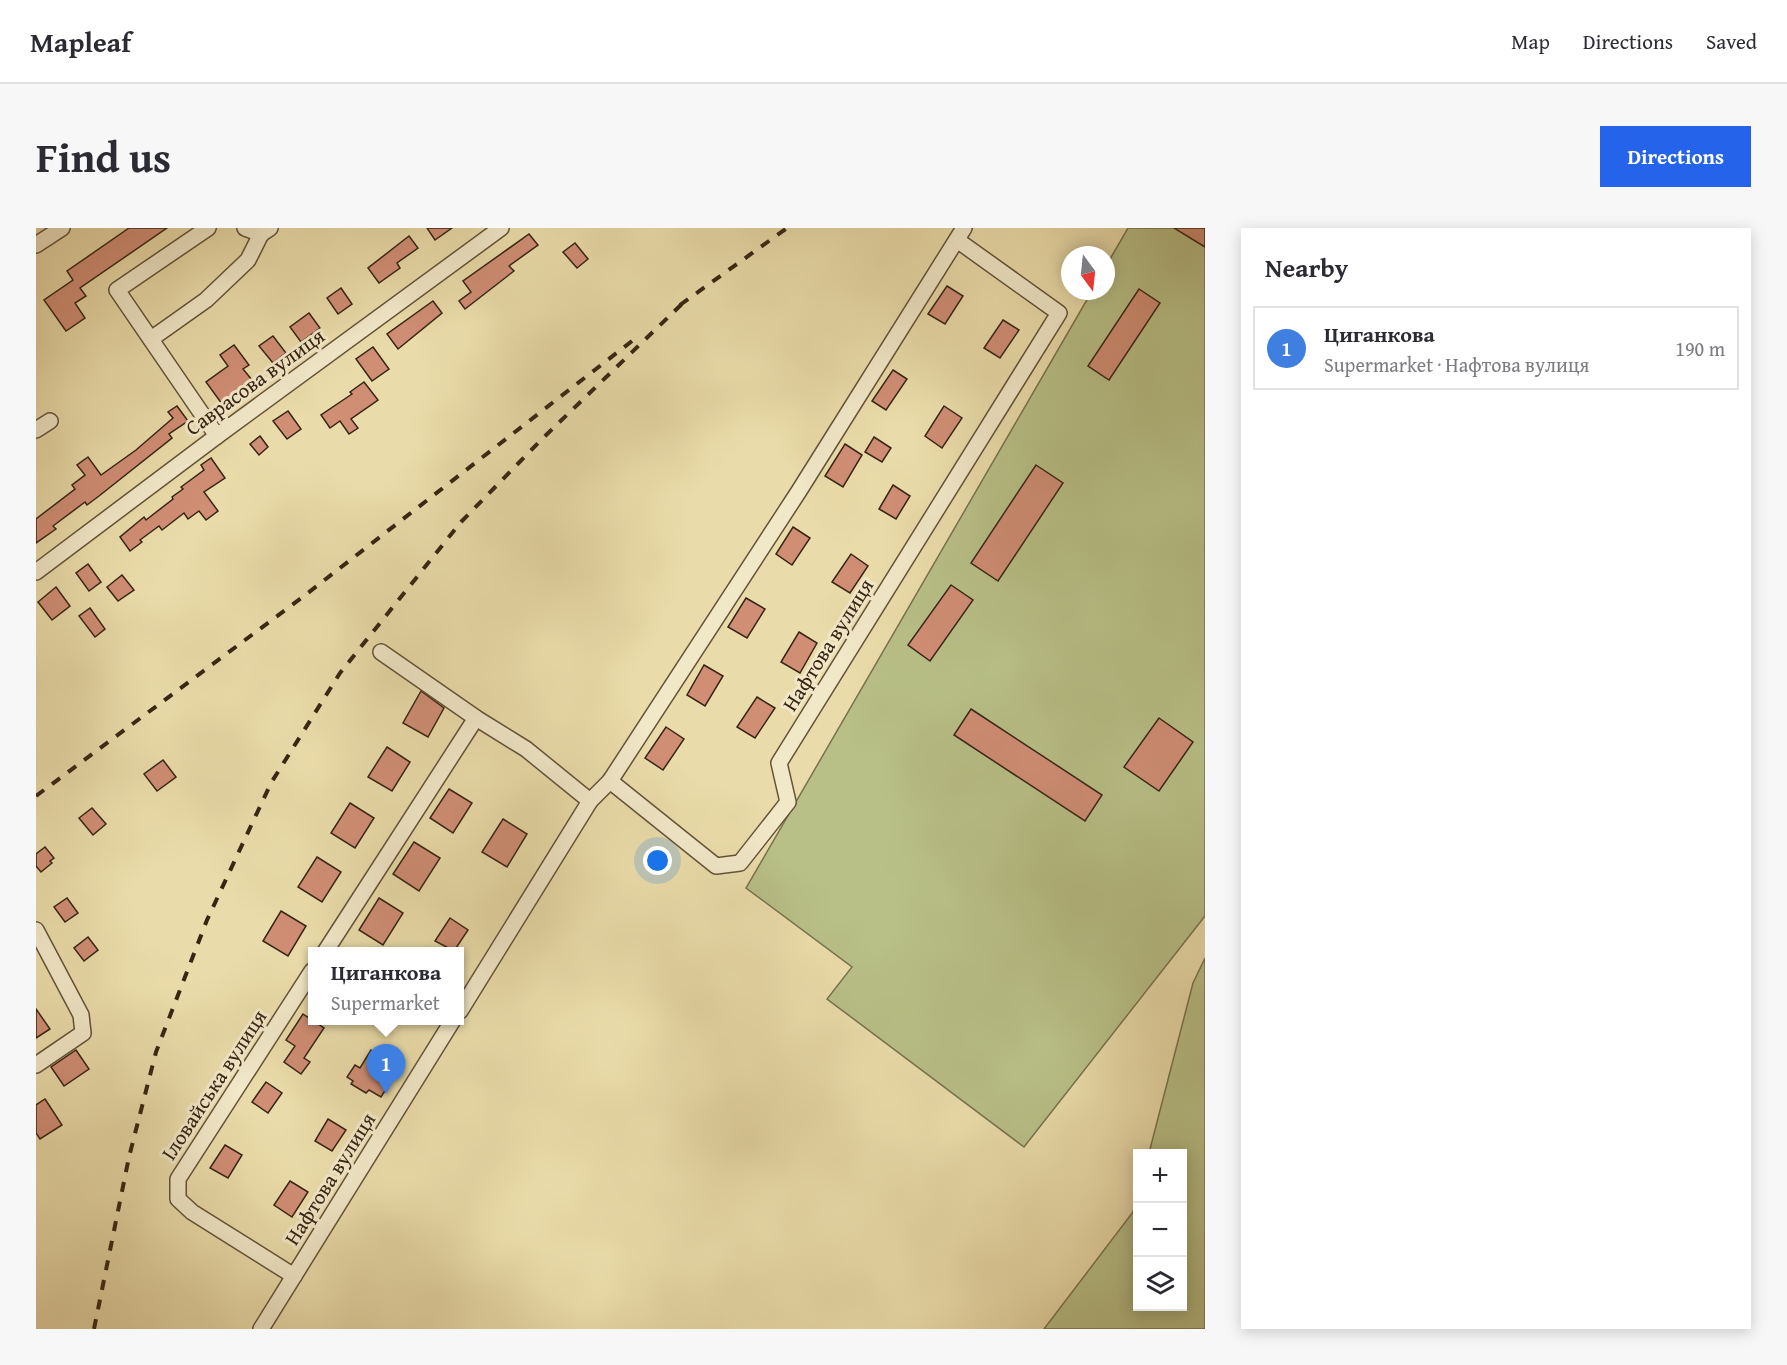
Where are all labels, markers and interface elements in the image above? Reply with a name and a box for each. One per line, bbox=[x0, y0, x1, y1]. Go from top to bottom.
text: Mapleaf bbox=[30, 21, 131, 62]
text: Map bbox=[1511, 26, 1550, 57]
text: Directions bbox=[1583, 26, 1673, 57]
text: Saved bbox=[1706, 26, 1757, 57]
text: Find us bbox=[36, 126, 171, 187]
button: Directions bbox=[1600, 126, 1751, 187]
north arrow bbox=[1061, 246, 1115, 300]
text: Nearby bbox=[1265, 248, 1348, 287]
text: Циганкова bbox=[1324, 318, 1435, 350]
street label: Саврасова вулиця bbox=[179, 320, 331, 443]
text: 1 bbox=[1281, 334, 1292, 363]
text: 190 m bbox=[1675, 334, 1725, 363]
text: Supermarket · Нафтова вулиця bbox=[1324, 350, 1589, 379]
street label: Нафтова вулиця bbox=[774, 572, 881, 717]
your location bbox=[643, 846, 672, 875]
popup bbox=[308, 947, 464, 1025]
text: Циганкова bbox=[331, 956, 441, 988]
text: Supermarket bbox=[331, 988, 440, 1017]
street label: Іловайська вулиця bbox=[153, 1003, 274, 1166]
pin: 1 bbox=[366, 1044, 406, 1094]
street label: Нафтова вулиця bbox=[276, 1106, 383, 1251]
map controls bbox=[1133, 1149, 1187, 1311]
button: + bbox=[1133, 1149, 1187, 1203]
button: − bbox=[1133, 1203, 1187, 1257]
button: layers bbox=[1133, 1257, 1187, 1311]

